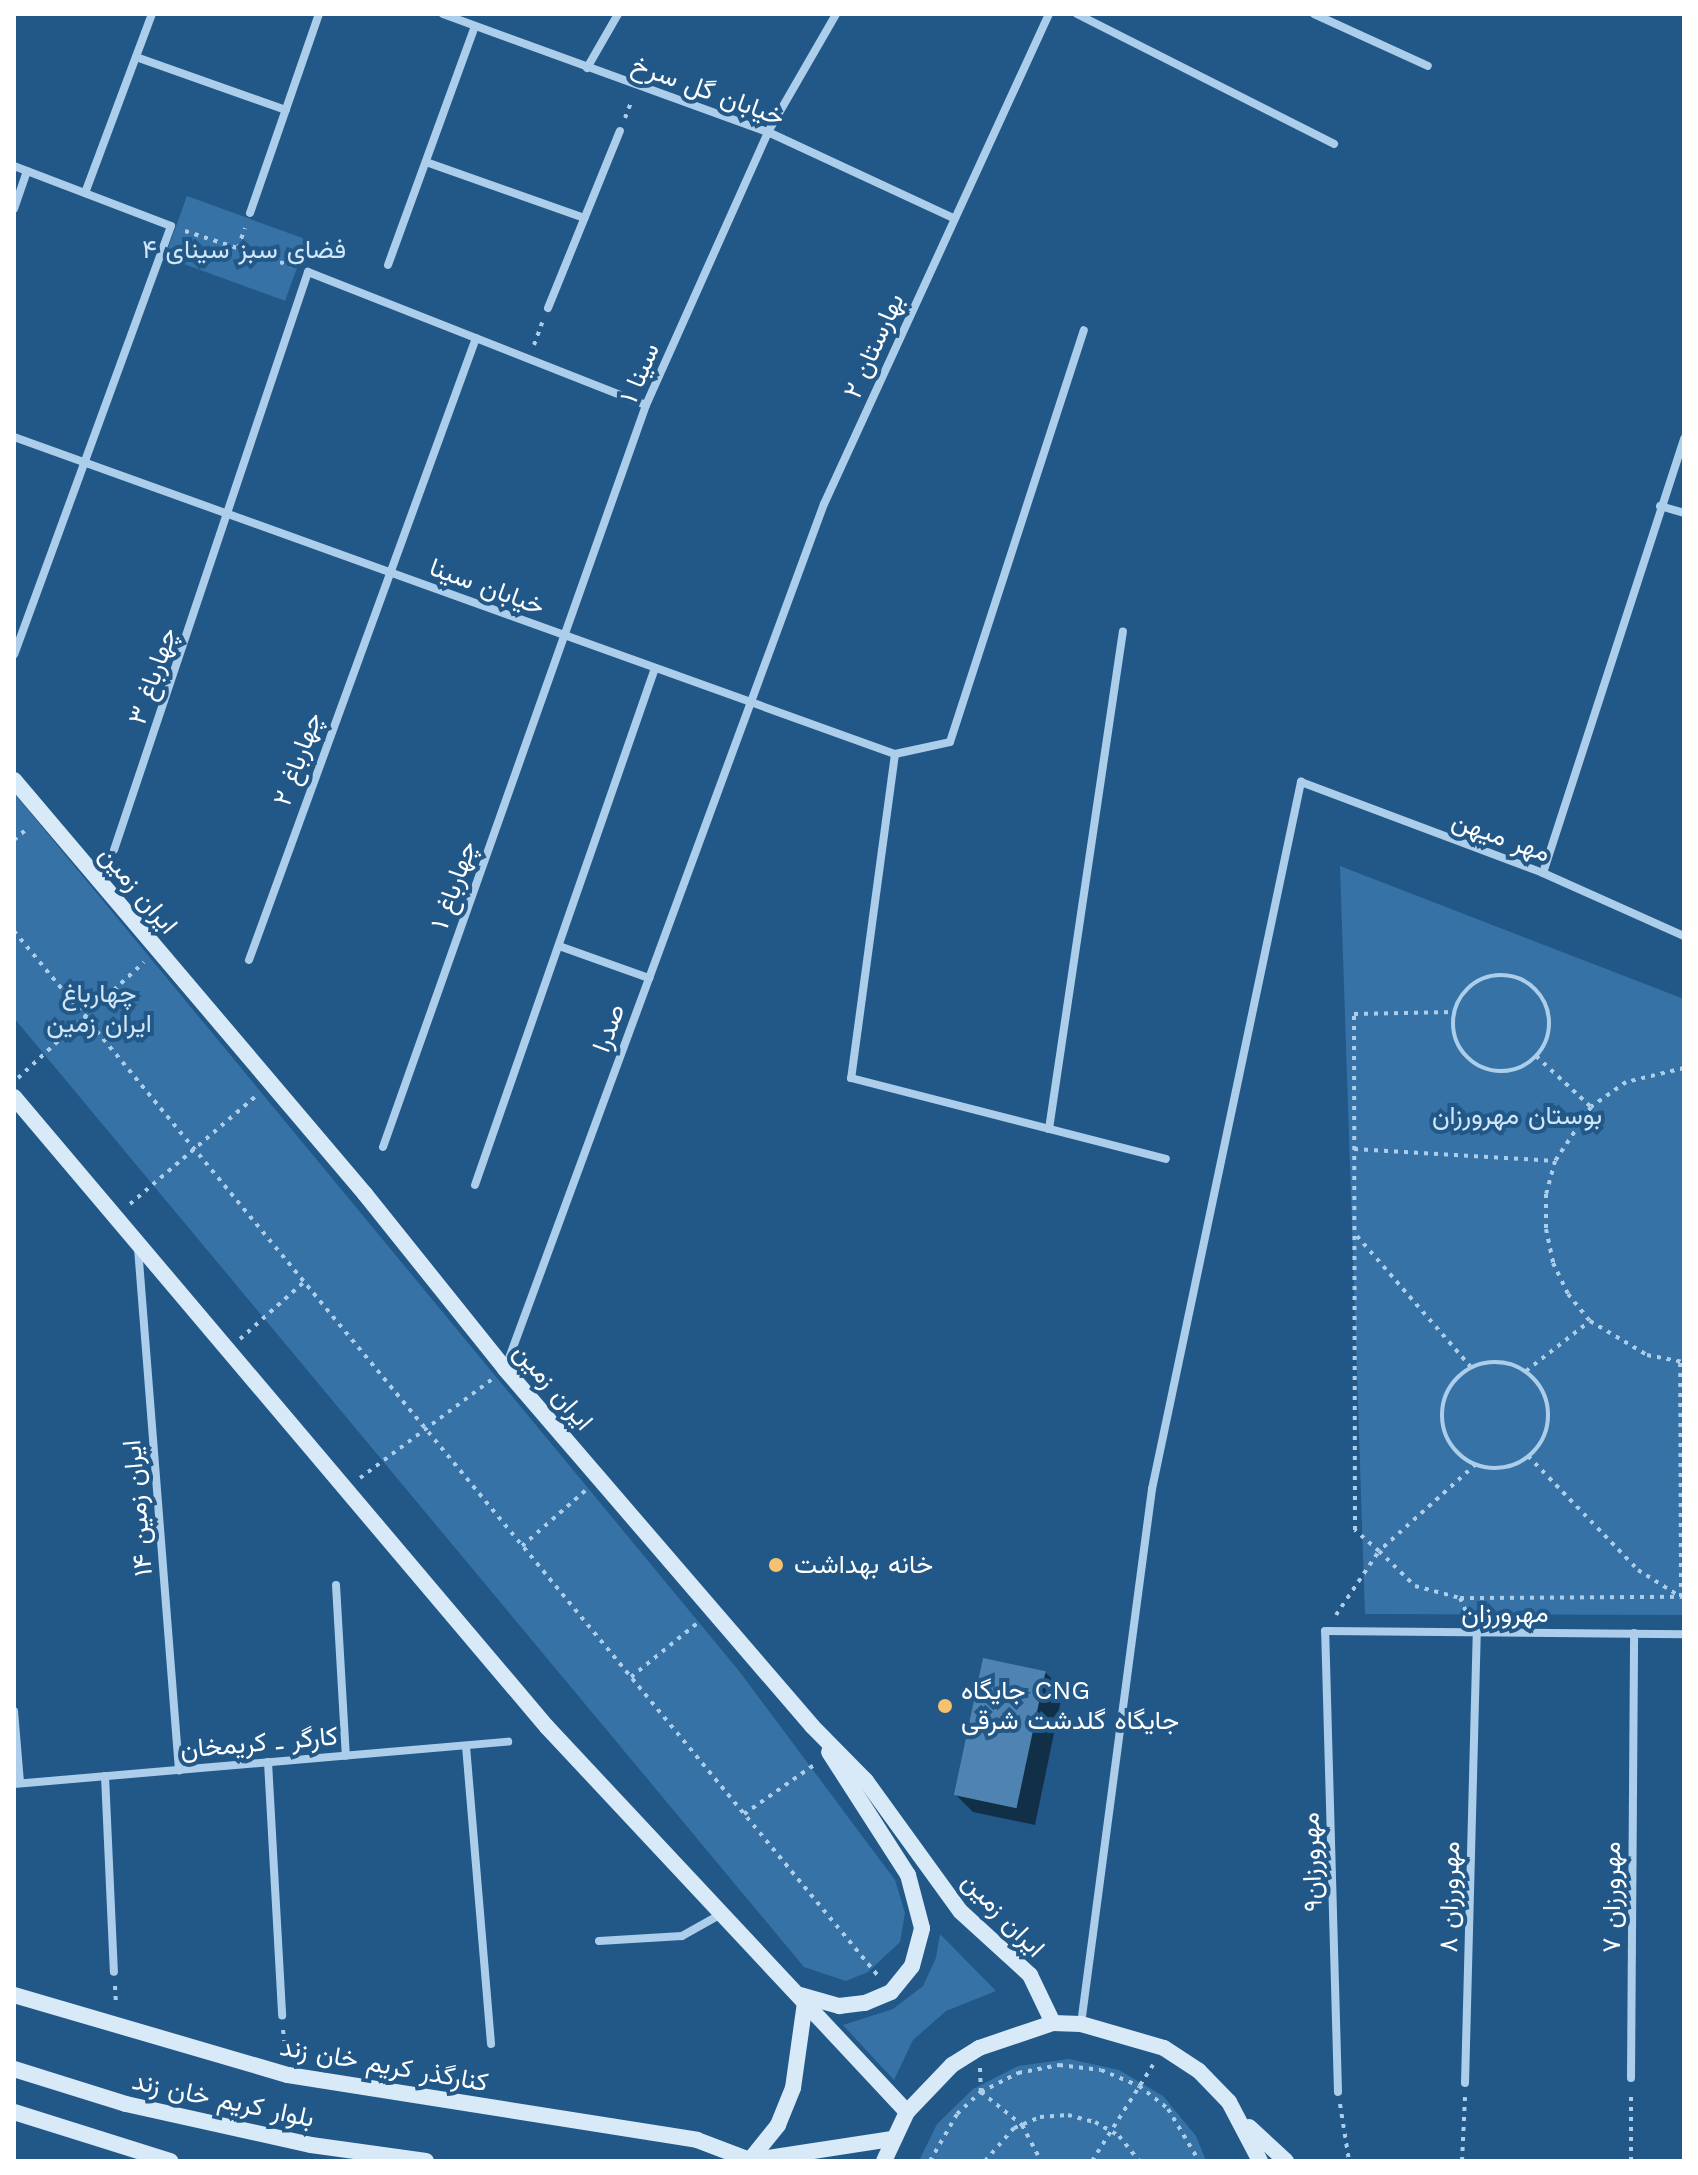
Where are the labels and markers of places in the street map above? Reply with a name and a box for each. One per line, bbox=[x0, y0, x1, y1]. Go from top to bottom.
place label: خانه بهداشت bbox=[794, 1549, 933, 1581]
marker: خانه بهداشت bbox=[765, 1554, 787, 1576]
place label: جایگاه CNG جایگاه گلدشت شرقی bbox=[961, 1675, 1179, 1736]
marker: جایگاه CNG جایگاه گلدشت شرقی bbox=[936, 1697, 954, 1715]

